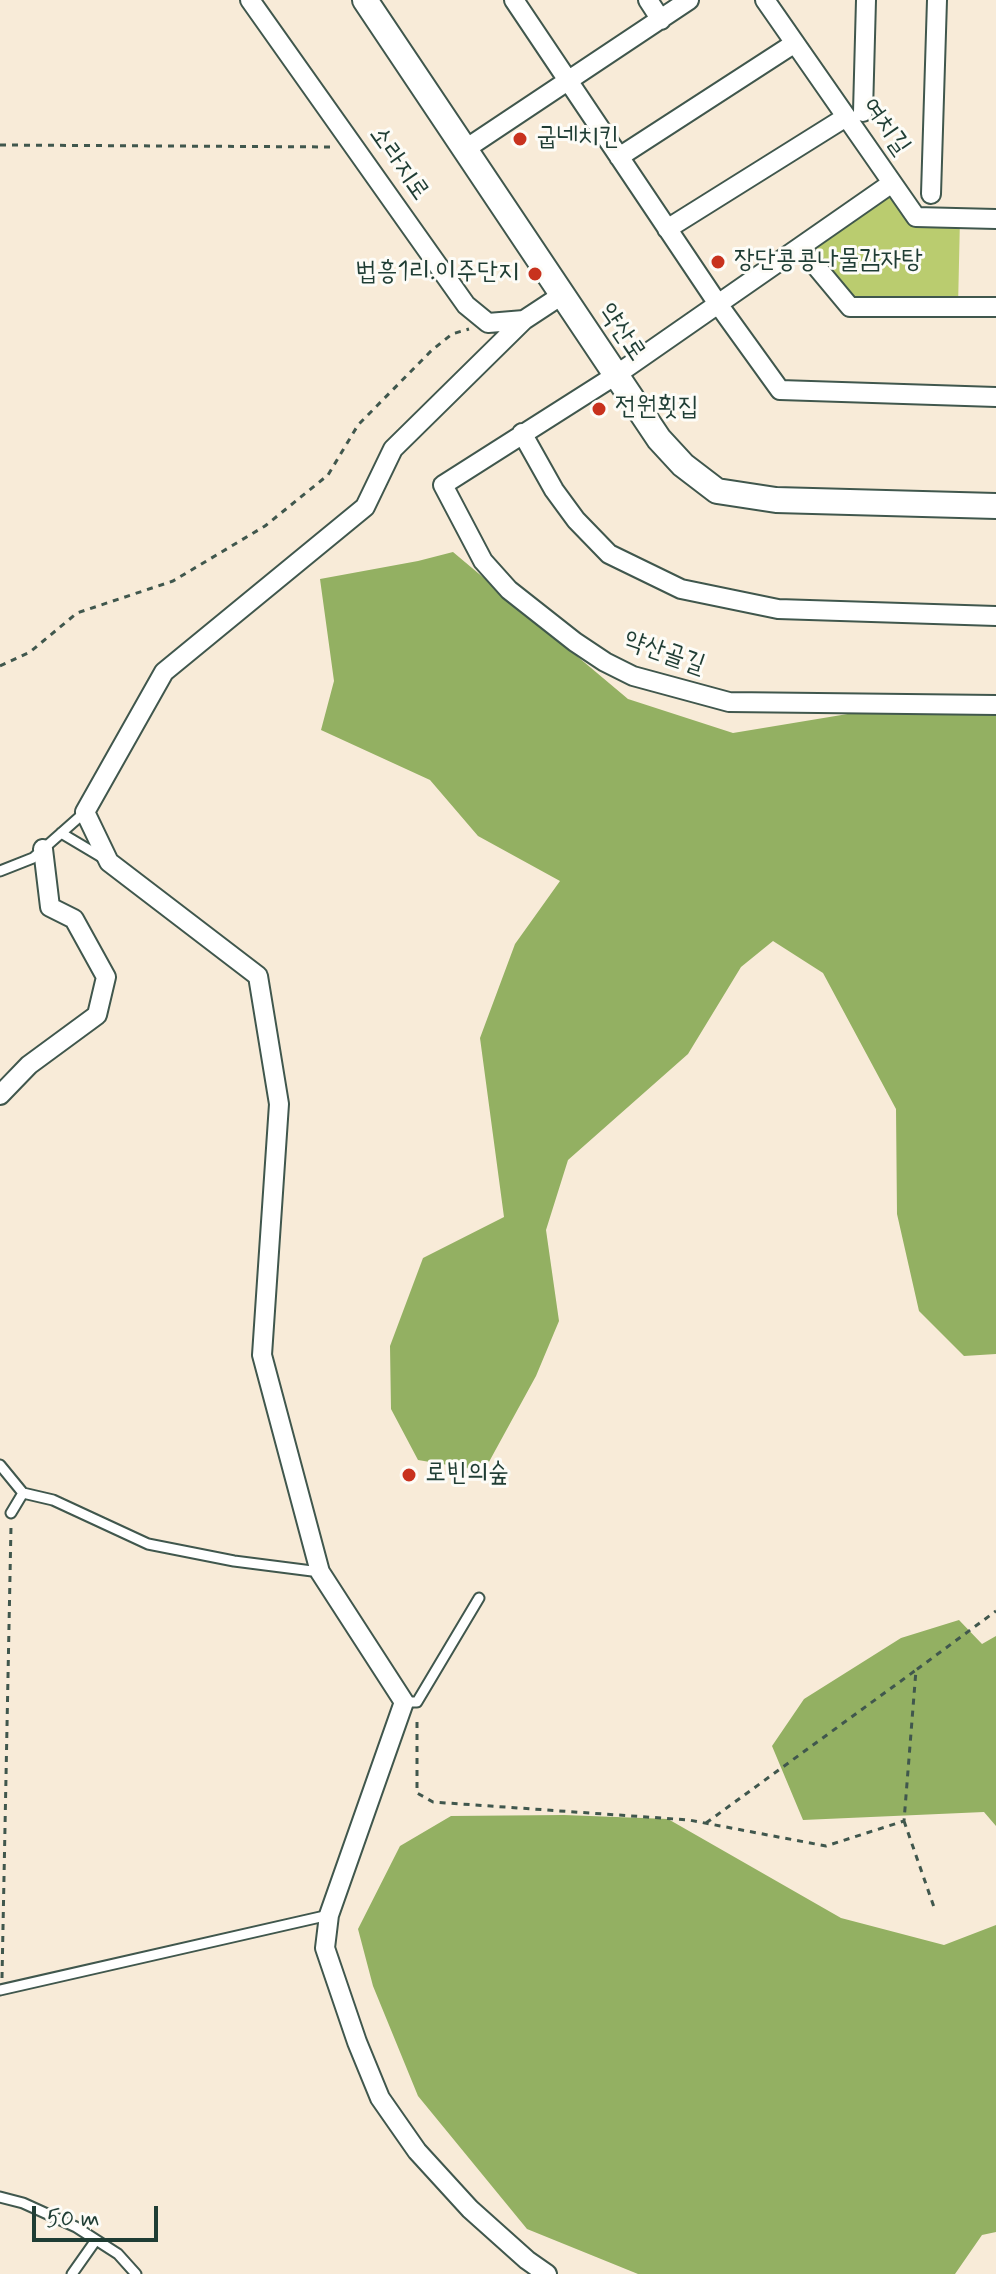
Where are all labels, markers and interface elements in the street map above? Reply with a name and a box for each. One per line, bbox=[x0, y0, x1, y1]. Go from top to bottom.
street label: 여치길 bbox=[854, 92, 916, 162]
street label: 소라지로 bbox=[361, 121, 435, 207]
place label: 굽네치킨 bbox=[536, 123, 620, 155]
marker: 굽네치킨 bbox=[511, 130, 529, 148]
place label: 장단콩콩나물감자탕 bbox=[734, 246, 922, 278]
marker: 장단콩콩나물감자탕 bbox=[709, 253, 727, 271]
place label: 법흥1리.이주단지 bbox=[356, 258, 519, 290]
marker: 법흥1리.이주단지 bbox=[526, 265, 544, 283]
street label: 약산로 bbox=[591, 298, 651, 368]
place label: 전원횟집 bbox=[615, 393, 699, 425]
marker: 전원횟집 bbox=[590, 400, 608, 418]
street label: 약산골길 bbox=[619, 626, 709, 682]
place label: 로빈의숲 bbox=[425, 1459, 509, 1491]
marker: 로빈의숲 bbox=[400, 1466, 418, 1484]
scale bar bbox=[36, 2190, 162, 2240]
text: 50 m bbox=[46, 2204, 100, 2235]

